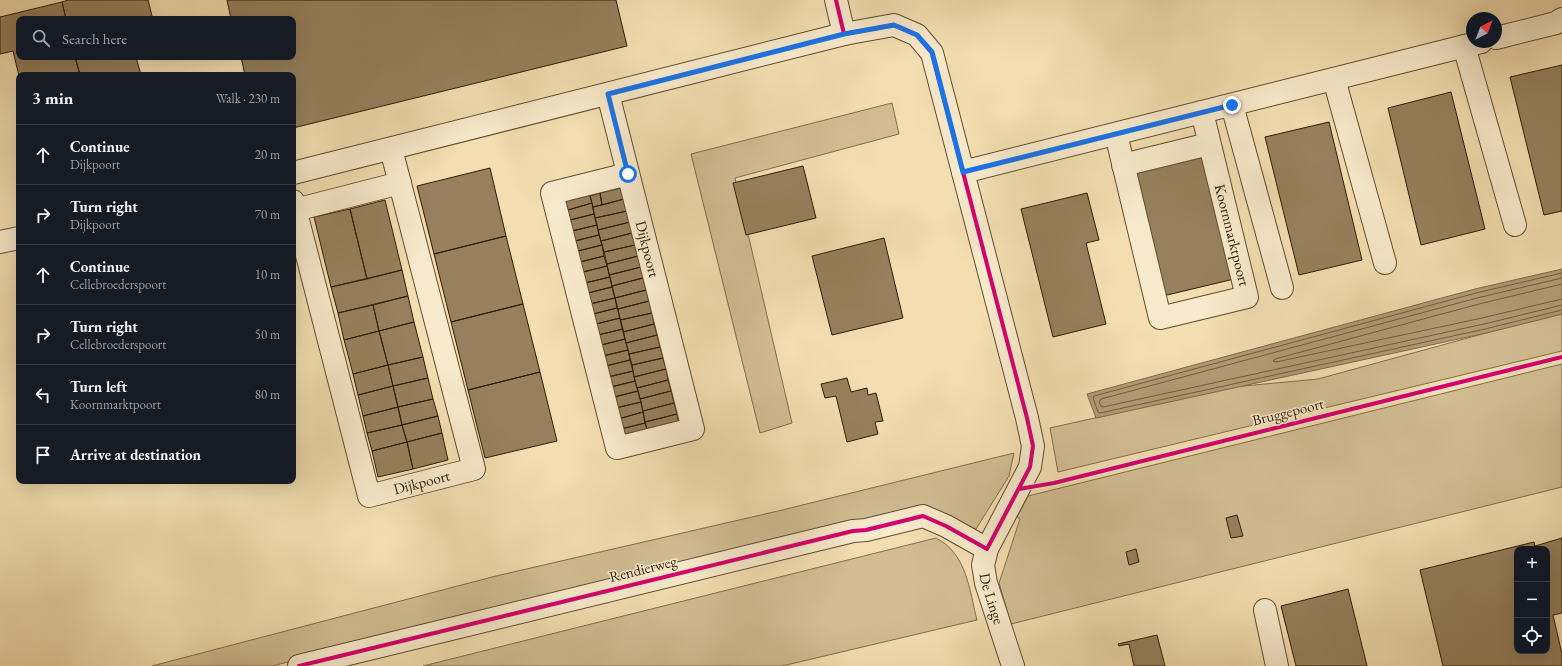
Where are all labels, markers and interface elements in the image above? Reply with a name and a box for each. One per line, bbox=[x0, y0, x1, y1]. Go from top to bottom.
north arrow bbox=[1466, 12, 1502, 48]
search box bbox=[16, 16, 296, 60]
icon: search bbox=[30, 27, 52, 49]
text: Search here bbox=[62, 29, 127, 48]
text: 3 min bbox=[32, 87, 73, 109]
text: Walk · 230 m bbox=[216, 90, 280, 107]
route end bbox=[1223, 96, 1241, 114]
text: Continue bbox=[70, 137, 130, 156]
icon: ahead bbox=[32, 144, 54, 166]
text: 20 m bbox=[255, 146, 280, 163]
text: Dijkpoort bbox=[70, 156, 120, 173]
route start bbox=[619, 165, 637, 183]
street label: Koornmarktpoort bbox=[1211, 182, 1254, 288]
text: Turn right bbox=[70, 197, 138, 216]
icon: right bbox=[32, 204, 54, 226]
text: 70 m bbox=[255, 206, 280, 223]
text: Dijkpoort bbox=[70, 216, 120, 233]
street label: Dijkpoort bbox=[632, 219, 664, 280]
text: Continue bbox=[70, 257, 130, 276]
icon: ahead bbox=[32, 264, 54, 286]
text: 10 m bbox=[255, 266, 280, 283]
text: Cellebroederspoort bbox=[70, 276, 166, 293]
text: Turn right bbox=[70, 317, 138, 336]
icon: right bbox=[32, 324, 54, 346]
text: 50 m bbox=[255, 326, 280, 343]
text: Cellebroederspoort bbox=[70, 336, 166, 353]
text: Turn left bbox=[70, 377, 127, 396]
icon: left bbox=[32, 384, 54, 406]
text: 80 m bbox=[255, 386, 280, 403]
street label: Bruggepoort bbox=[1250, 393, 1326, 430]
text: Koornmarktpoort bbox=[70, 396, 161, 413]
icon: arrive bbox=[32, 444, 54, 466]
text: Arrive at destination bbox=[70, 445, 201, 464]
street label: Dijkpoort bbox=[391, 466, 452, 498]
map controls bbox=[1514, 546, 1550, 654]
button: + bbox=[1514, 546, 1550, 582]
street label: Rendierweg bbox=[607, 551, 679, 586]
street label: De Linge bbox=[975, 571, 1009, 627]
button: − bbox=[1514, 582, 1550, 618]
button: locate bbox=[1514, 618, 1550, 654]

